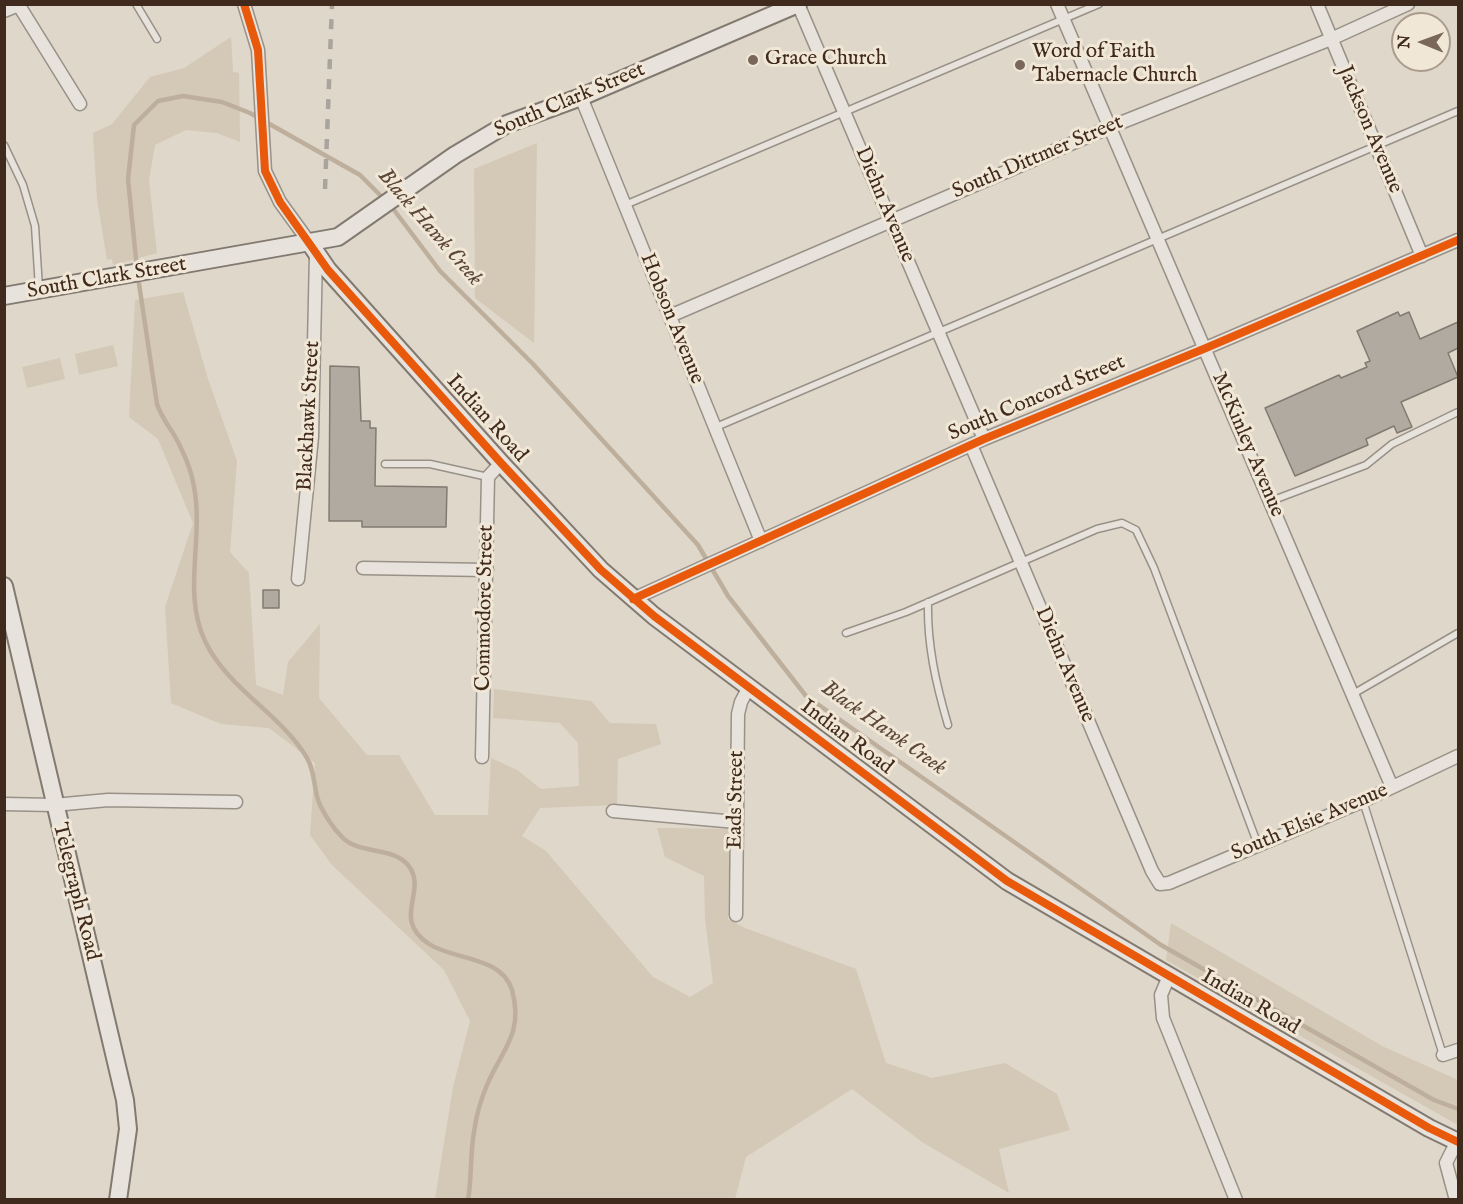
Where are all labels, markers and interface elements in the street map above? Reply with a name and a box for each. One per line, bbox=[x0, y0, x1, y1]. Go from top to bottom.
north arrow bbox=[1391, 12, 1451, 72]
text: N bbox=[1395, 35, 1415, 49]
place label: Word of Faith Tabernacle Church bbox=[1032, 40, 1197, 90]
place label: Grace Church bbox=[765, 47, 887, 73]
marker: Grace Church bbox=[746, 53, 760, 67]
street label: South Clark Street bbox=[491, 58, 649, 144]
marker: Word of Faith Tabernacle Church bbox=[1013, 58, 1027, 72]
street label: Jackson Avenue bbox=[1331, 63, 1407, 197]
street label: South Dittmer Street bbox=[949, 111, 1127, 205]
street label: Diehn Avenue bbox=[848, 143, 920, 267]
water label: Black Hawk Creek bbox=[371, 164, 487, 292]
street label: Hobson Avenue bbox=[633, 250, 709, 388]
street label: South Clark Street bbox=[25, 253, 189, 305]
street label: Blackhawk Street bbox=[293, 340, 327, 492]
street label: South Concord Street bbox=[945, 350, 1129, 448]
street label: McKinley Avenue bbox=[1205, 369, 1289, 521]
street label: Indian Road bbox=[440, 370, 532, 468]
street label: Commodore Street bbox=[472, 525, 500, 691]
street label: Diehn Avenue bbox=[1028, 603, 1100, 727]
water label: Black Hawk Creek bbox=[815, 676, 951, 782]
street label: Indian Road bbox=[795, 695, 897, 781]
street label: Eads Street bbox=[724, 750, 750, 850]
street label: South Elsie Avenue bbox=[1228, 779, 1392, 867]
street label: Telegraph Road bbox=[46, 821, 104, 963]
street label: Indian Road bbox=[1196, 965, 1304, 1041]

